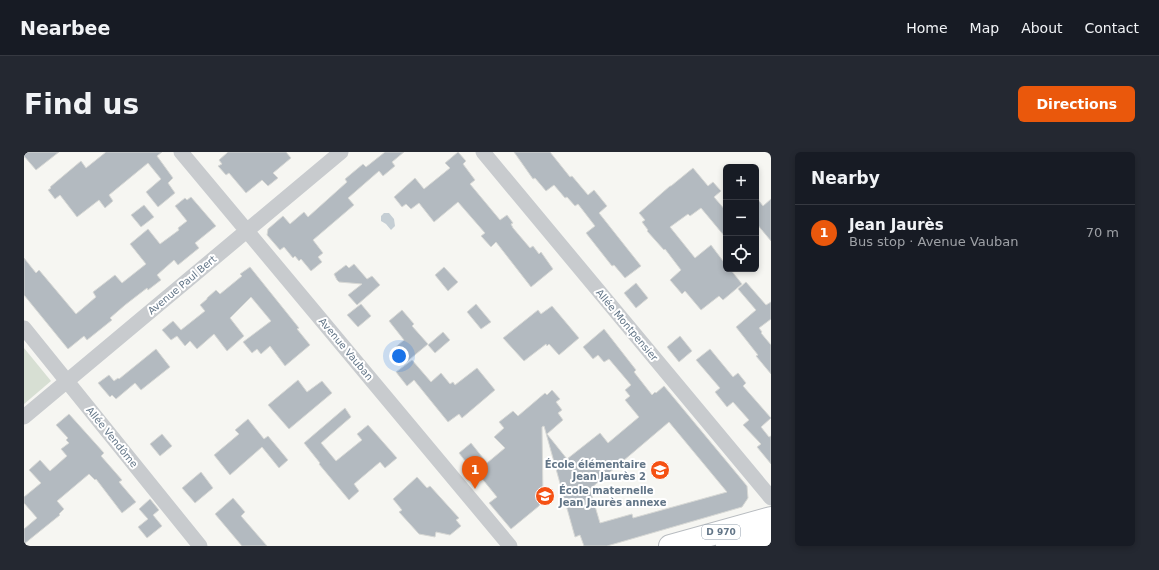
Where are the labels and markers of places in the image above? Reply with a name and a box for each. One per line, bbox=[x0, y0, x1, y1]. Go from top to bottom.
pin: 1 bbox=[462, 456, 488, 489]
place label: École élémentaire Jean Jaurès 2 bbox=[545, 458, 646, 482]
school or university icon: École élémentaire Jean Jaurès 2 bbox=[649, 459, 671, 481]
place label: École maternelle Jean Jaurès annexe bbox=[558, 484, 667, 508]
school or university icon: École maternelle Jean Jaurès annexe bbox=[534, 485, 556, 507]

